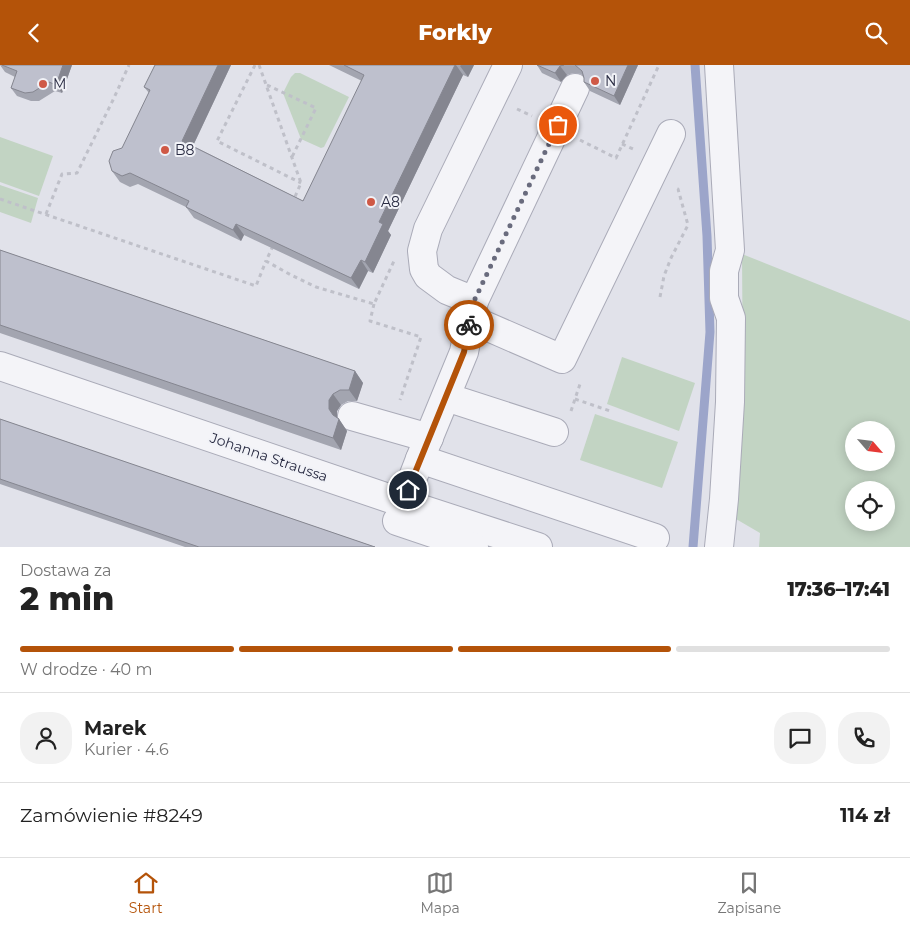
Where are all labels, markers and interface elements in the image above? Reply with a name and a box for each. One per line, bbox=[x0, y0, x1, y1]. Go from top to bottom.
icon: back bbox=[20, 19, 48, 47]
text: Forkly bbox=[418, 19, 492, 46]
icon: search bbox=[862, 19, 890, 47]
place label: N bbox=[605, 72, 616, 90]
place label: M bbox=[53, 75, 66, 93]
marker: N bbox=[589, 75, 601, 87]
marker: M bbox=[37, 78, 49, 90]
pin bbox=[537, 104, 579, 146]
icon: bag bbox=[544, 111, 572, 139]
place label: B8 bbox=[175, 141, 195, 159]
marker: B8 bbox=[159, 144, 171, 156]
place label: A8 bbox=[381, 193, 400, 211]
marker: A8 bbox=[365, 196, 377, 208]
courier bbox=[444, 300, 494, 350]
icon: bike bbox=[455, 311, 483, 339]
north arrow bbox=[845, 421, 895, 471]
map controls bbox=[845, 421, 895, 531]
street label: Johanna Straussa bbox=[207, 428, 330, 486]
pin bbox=[387, 469, 429, 511]
icon: home bbox=[394, 476, 422, 504]
button: locate bbox=[845, 481, 895, 531]
text: Dostawa za bbox=[20, 561, 112, 580]
text: 17:36–17:41 bbox=[787, 578, 890, 601]
text: 2 min bbox=[20, 579, 114, 618]
text: W drodze · 40 m bbox=[20, 660, 152, 679]
button: person bbox=[20, 712, 72, 764]
button: chat bbox=[774, 712, 826, 764]
button: phone bbox=[838, 712, 890, 764]
text: Marek bbox=[84, 717, 146, 740]
text: Kurier · 4.6 bbox=[84, 740, 169, 759]
text: Zamówienie #8249 bbox=[20, 804, 203, 827]
text: 114 zł bbox=[840, 804, 890, 827]
tab: Start bbox=[129, 869, 163, 917]
tab: Mapa bbox=[420, 869, 460, 917]
tab: Zapisane bbox=[717, 869, 781, 917]

